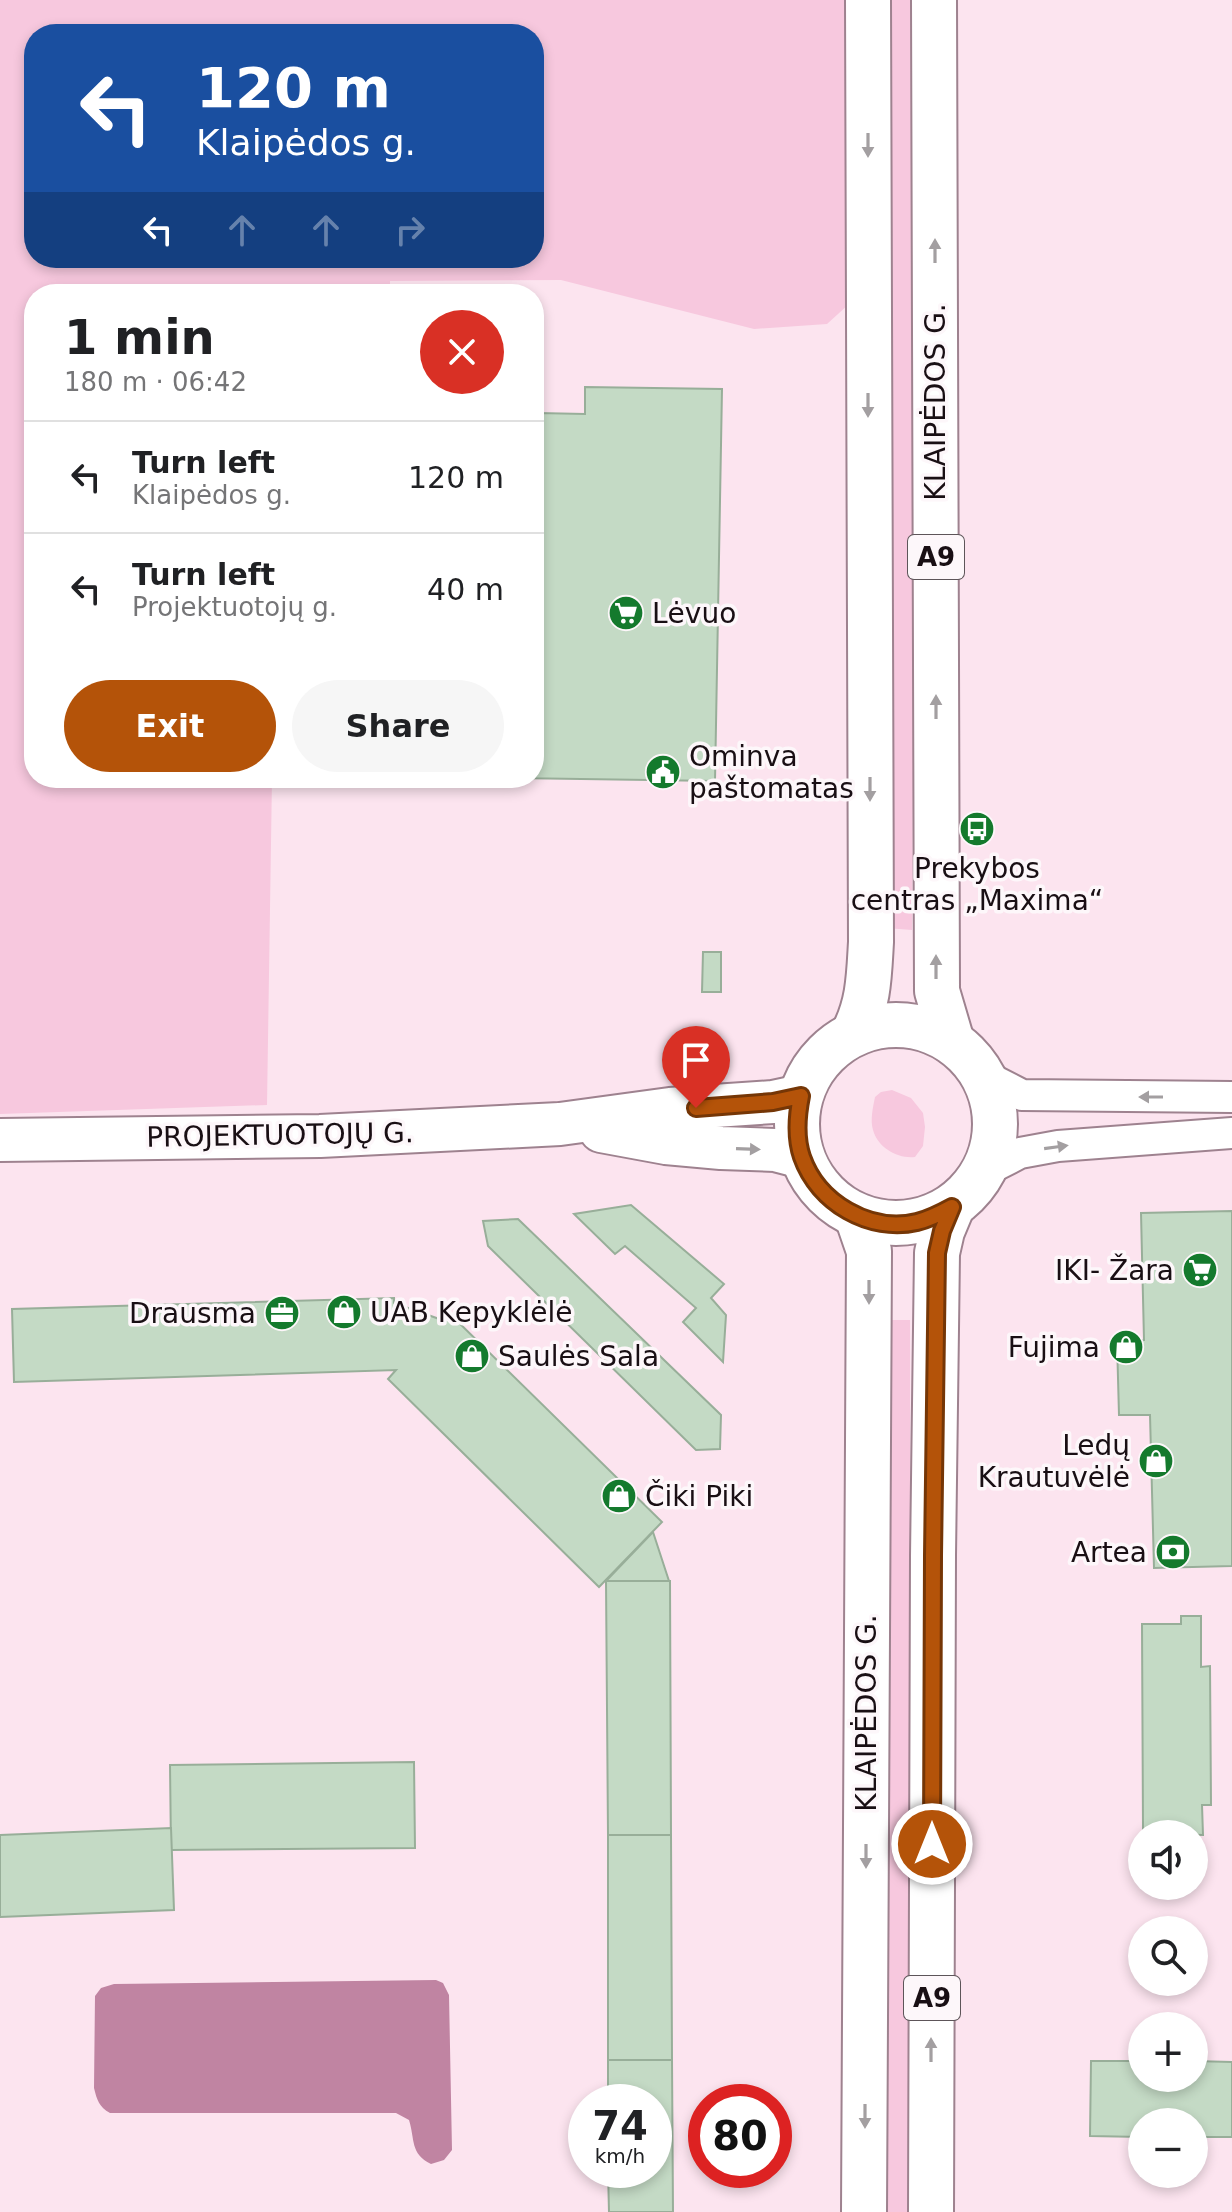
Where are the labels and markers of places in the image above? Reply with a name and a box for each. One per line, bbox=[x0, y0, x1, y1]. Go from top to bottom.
supermarket icon: Lėvuo bbox=[607, 594, 645, 632]
place label: Lėvuo bbox=[652, 597, 736, 630]
place label: Ominva paštomatas bbox=[689, 740, 854, 805]
public building icon: Ominva paštomatas bbox=[644, 753, 682, 791]
bus stop icon: Prekybos centras „Maxima“ bbox=[958, 810, 996, 848]
place label: Prekybos centras „Maxima“ bbox=[851, 852, 1103, 917]
pin bbox=[662, 1026, 730, 1108]
supermarket icon: IKI- Žara bbox=[1181, 1251, 1219, 1289]
place label: IKI- Žara bbox=[1055, 1253, 1174, 1287]
shop icon: UAB Kepyklėlė bbox=[325, 1293, 363, 1331]
office icon: Drausma bbox=[263, 1294, 301, 1332]
place label: UAB Kepyklėlė bbox=[370, 1296, 573, 1329]
place label: Drausma bbox=[129, 1297, 256, 1330]
shop icon: Fujima bbox=[1107, 1328, 1145, 1366]
place label: Fujima bbox=[1008, 1331, 1100, 1364]
shop icon: Saulės Sala bbox=[453, 1337, 491, 1375]
place label: Saulės Sala bbox=[498, 1340, 659, 1373]
place label: Ledų Krautuvėlė bbox=[978, 1429, 1130, 1494]
shop icon: Ledų Krautuvėlė bbox=[1137, 1442, 1175, 1480]
shop icon: Čiki Piki bbox=[600, 1477, 638, 1515]
place label: Čiki Piki bbox=[645, 1479, 753, 1513]
bank icon: Artea bbox=[1154, 1533, 1192, 1571]
place label: Artea bbox=[1071, 1536, 1147, 1569]

